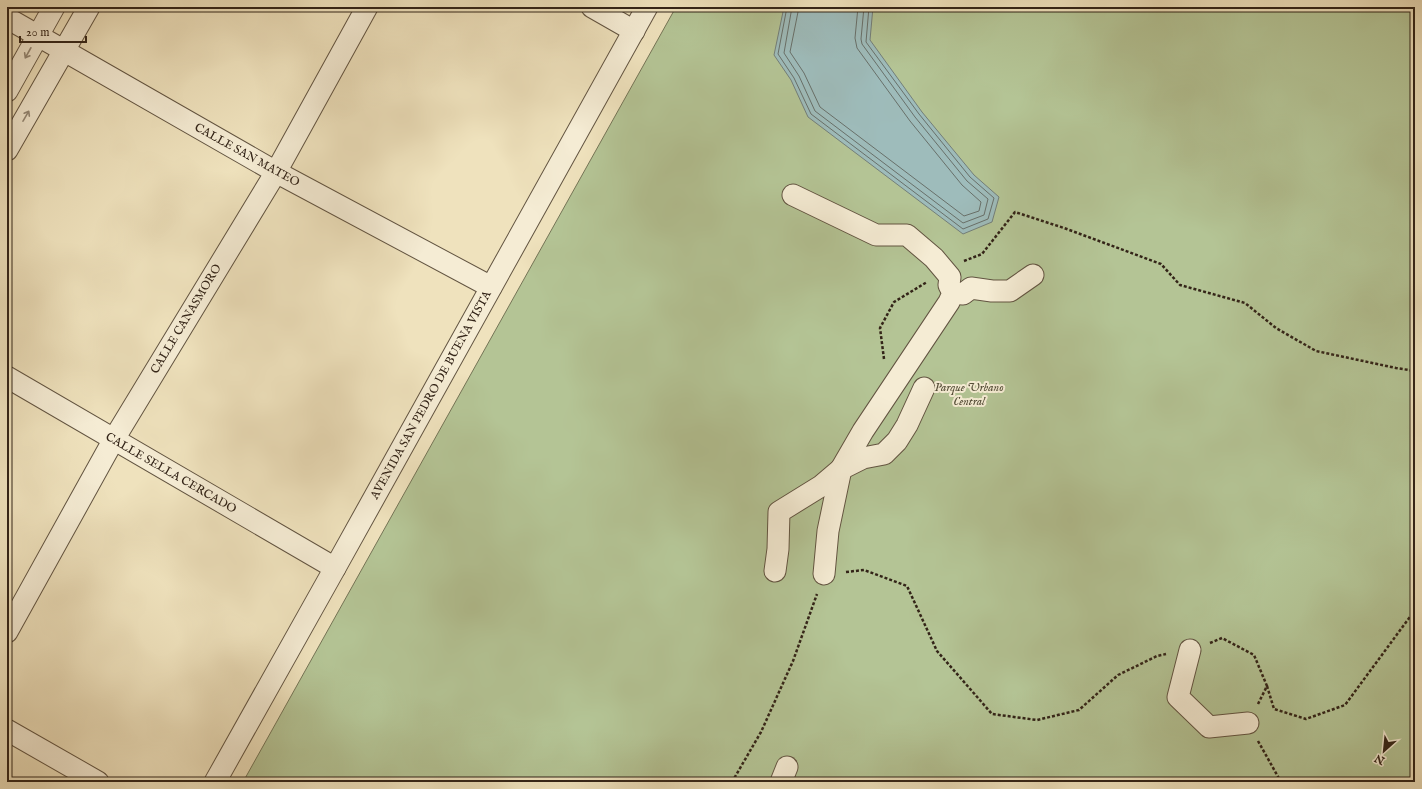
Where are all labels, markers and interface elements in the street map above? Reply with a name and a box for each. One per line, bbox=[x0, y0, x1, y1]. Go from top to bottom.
scale bar bbox=[20, 18, 86, 44]
text: 20 m bbox=[26, 25, 49, 40]
one-way arrow bbox=[24, 47, 32, 59]
one-way arrow bbox=[23, 110, 31, 122]
street label: CALLE SAN MATEO bbox=[192, 120, 302, 190]
street label: CALLE CANASMORO bbox=[147, 261, 225, 377]
street label: AVENIDA SAN PEDRO DE BUENA VISTA bbox=[367, 287, 495, 503]
park label: Parque Urbano Central bbox=[934, 380, 1004, 409]
street label: CALLE SELLA CERCADO bbox=[103, 429, 239, 517]
north arrow bbox=[1364, 731, 1404, 771]
text: N bbox=[1372, 750, 1388, 768]

